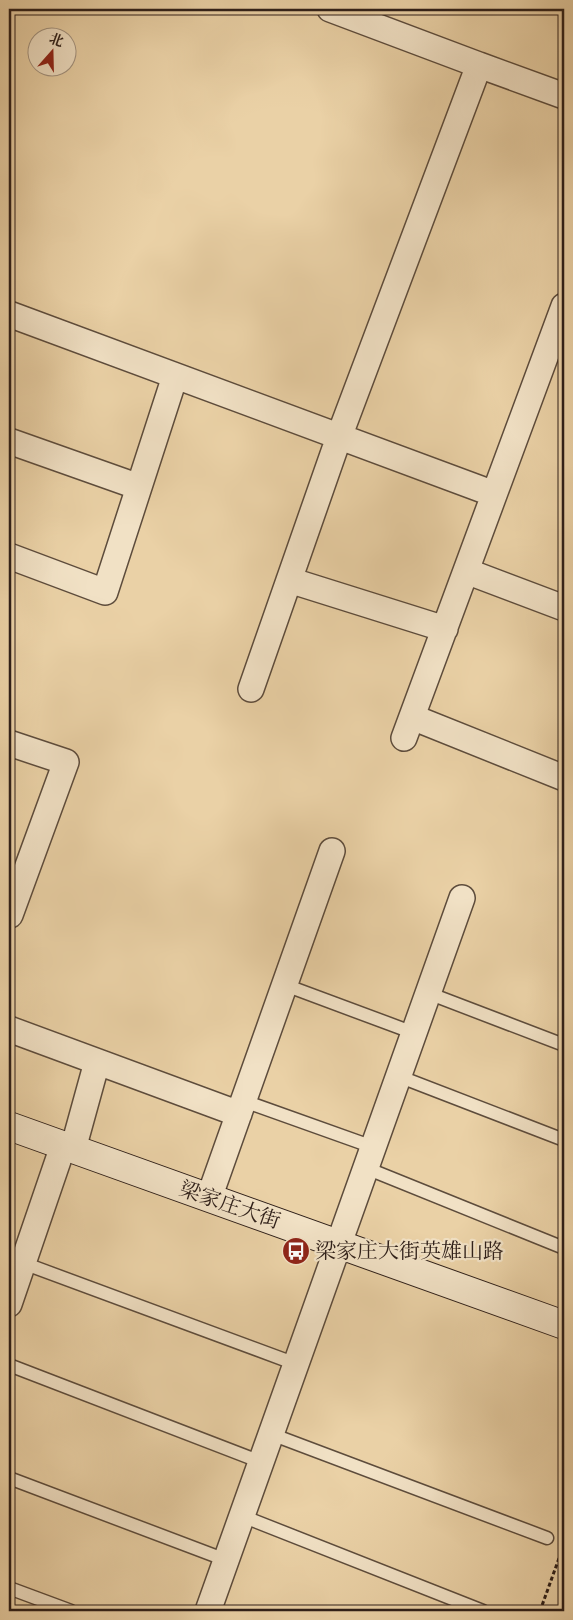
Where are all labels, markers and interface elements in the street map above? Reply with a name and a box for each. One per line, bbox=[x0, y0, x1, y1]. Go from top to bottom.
north arrow bbox=[28, 28, 78, 78]
text: 北 bbox=[46, 30, 66, 52]
street label: 梁家庄大街 bbox=[176, 1177, 284, 1235]
bus stop icon: 梁家庄大街英雄山路 bbox=[281, 1236, 311, 1266]
place label: 梁家庄大街英雄山路 bbox=[315, 1239, 504, 1265]

